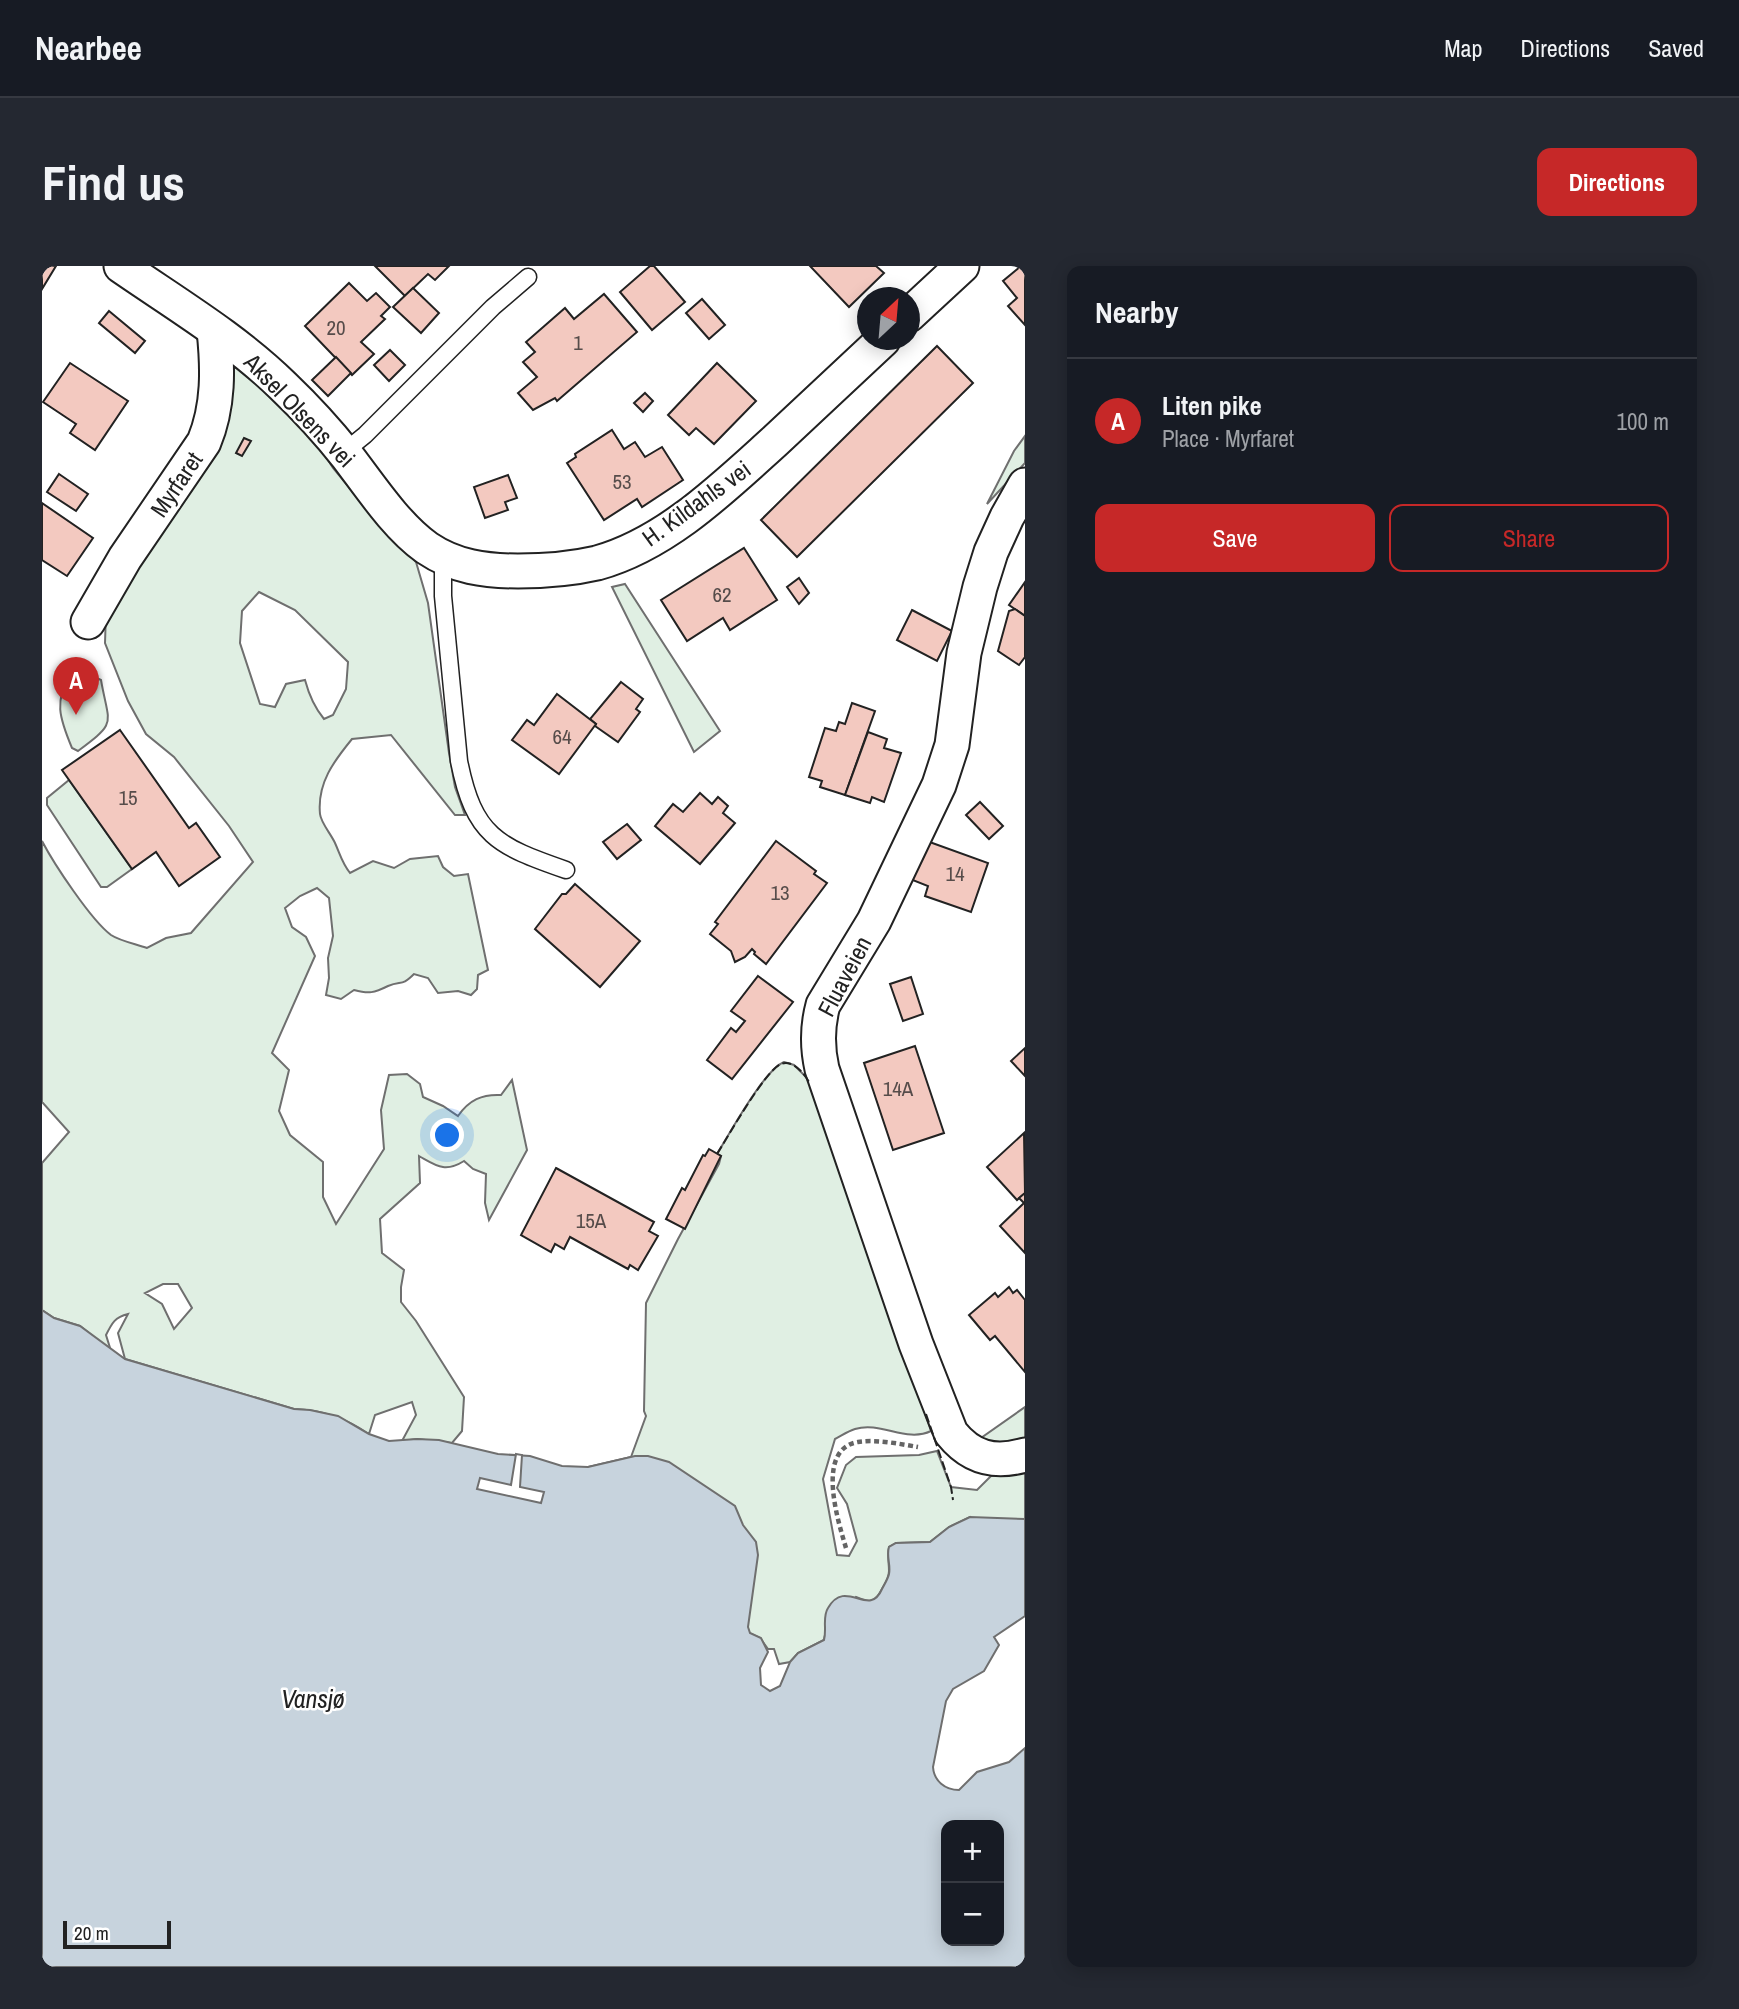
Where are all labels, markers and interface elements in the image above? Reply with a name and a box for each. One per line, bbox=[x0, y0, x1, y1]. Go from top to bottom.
text: Nearbee bbox=[35, 26, 142, 70]
text: Map bbox=[1444, 32, 1482, 64]
text: Directions bbox=[1520, 32, 1610, 64]
text: Saved bbox=[1648, 32, 1704, 64]
button: Directions bbox=[1537, 148, 1697, 216]
text: Find us bbox=[42, 149, 185, 215]
north arrow bbox=[857, 287, 920, 350]
text: Nearby bbox=[1095, 292, 1178, 332]
house number: 20 bbox=[326, 313, 346, 342]
house number: 1 bbox=[573, 328, 583, 357]
street label: Aksel Olsens vei bbox=[237, 345, 362, 474]
text: Liten pike bbox=[1162, 388, 1262, 423]
text: A bbox=[1111, 406, 1125, 437]
text: 100 m bbox=[1617, 406, 1669, 437]
text: Place · Myrfaret bbox=[1162, 423, 1294, 454]
street label: Myrfaret bbox=[143, 445, 210, 523]
street label: H. Kildahls vei bbox=[635, 453, 757, 553]
house number: 53 bbox=[612, 467, 632, 496]
button: Save bbox=[1095, 504, 1375, 572]
button: Share bbox=[1389, 504, 1669, 572]
house number: 62 bbox=[712, 580, 732, 609]
pin: A bbox=[53, 657, 99, 715]
house number: 64 bbox=[552, 722, 572, 751]
house number: 15 bbox=[118, 783, 138, 812]
house number: 14 bbox=[945, 859, 965, 888]
house number: 13 bbox=[770, 878, 790, 907]
street label: Fluaveien bbox=[810, 930, 878, 1022]
house number: 14A bbox=[883, 1074, 914, 1103]
your location bbox=[430, 1118, 464, 1152]
house number: 15A bbox=[576, 1206, 607, 1235]
water label: Vansjø bbox=[281, 1681, 345, 1716]
map controls bbox=[941, 1820, 1004, 1946]
button: + bbox=[941, 1820, 1004, 1883]
button: − bbox=[941, 1883, 1004, 1946]
scale bar bbox=[63, 1918, 172, 1950]
text: 20 m bbox=[74, 1920, 109, 1946]

